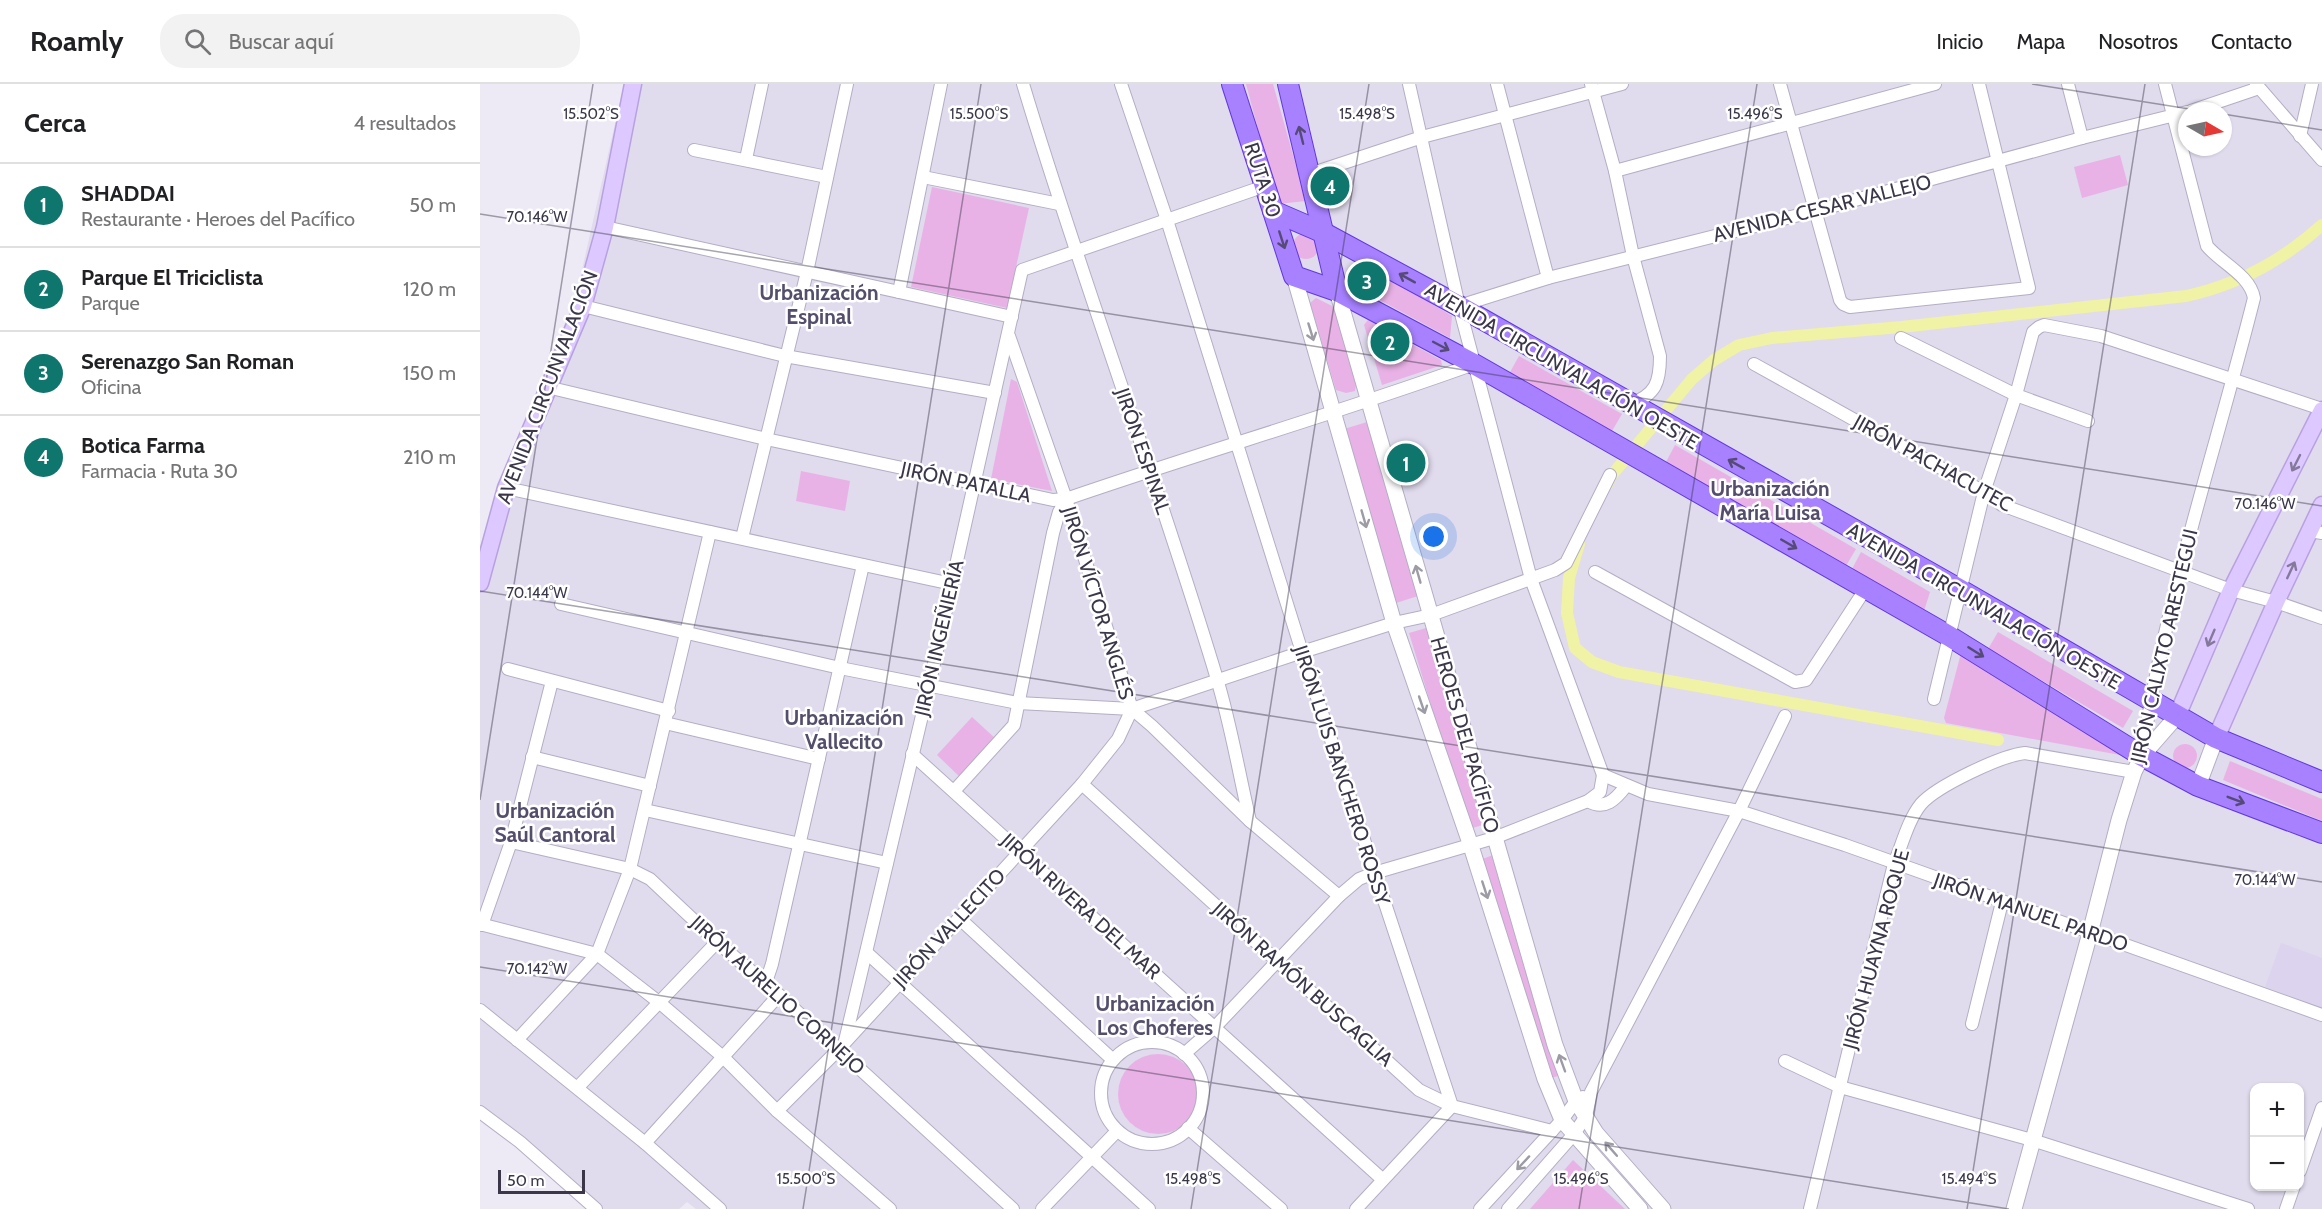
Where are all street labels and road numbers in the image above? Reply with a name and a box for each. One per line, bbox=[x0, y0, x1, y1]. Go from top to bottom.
street label: RUTA 30 bbox=[1240, 139, 1286, 221]
street label: AVENIDA CESAR VALLEJO bbox=[1710, 169, 1934, 247]
street label: AVENIDA CIRCUNVALACIÓN bbox=[491, 267, 603, 507]
street label: AVENIDA CIRCUNVALACIÓN OESTE bbox=[1421, 278, 1703, 454]
street label: JIRÓN ESPINAL bbox=[1110, 384, 1176, 517]
street label: JIRÓN PACHACUTEC bbox=[1848, 409, 2017, 517]
street label: JIRÓN PATALLA bbox=[898, 456, 1034, 508]
street label: JIRÓN VÍCTOR ANGLÉS bbox=[1057, 503, 1139, 703]
street label: AVENIDA CIRCUNVALACIÓN OESTE bbox=[1843, 518, 2125, 694]
street label: JIRÓN CALIXTO ARESTEGUI bbox=[2125, 527, 2203, 766]
street label: JIRÓN INGEÑIERÍA bbox=[909, 557, 969, 719]
street label: HEROES DEL PACÍFICO bbox=[1425, 634, 1505, 836]
street label: JIRÓN LUIS BANCHERO ROSSY bbox=[1288, 641, 1396, 909]
street label: JIRÓN RIVERA DEL MAR bbox=[996, 827, 1166, 984]
street label: JIRÓN HUAYNA ROQUE bbox=[1837, 846, 1914, 1053]
street label: JIRÓN VALLECITO bbox=[887, 864, 1010, 993]
street label: JIRÓN MANUEL PARDO bbox=[1930, 867, 2131, 957]
street label: JIRÓN RAMÓN BUSCAGLIA bbox=[1207, 896, 1399, 1072]
street label: JIRÓN AURELIO CORNEJO bbox=[685, 910, 870, 1080]

